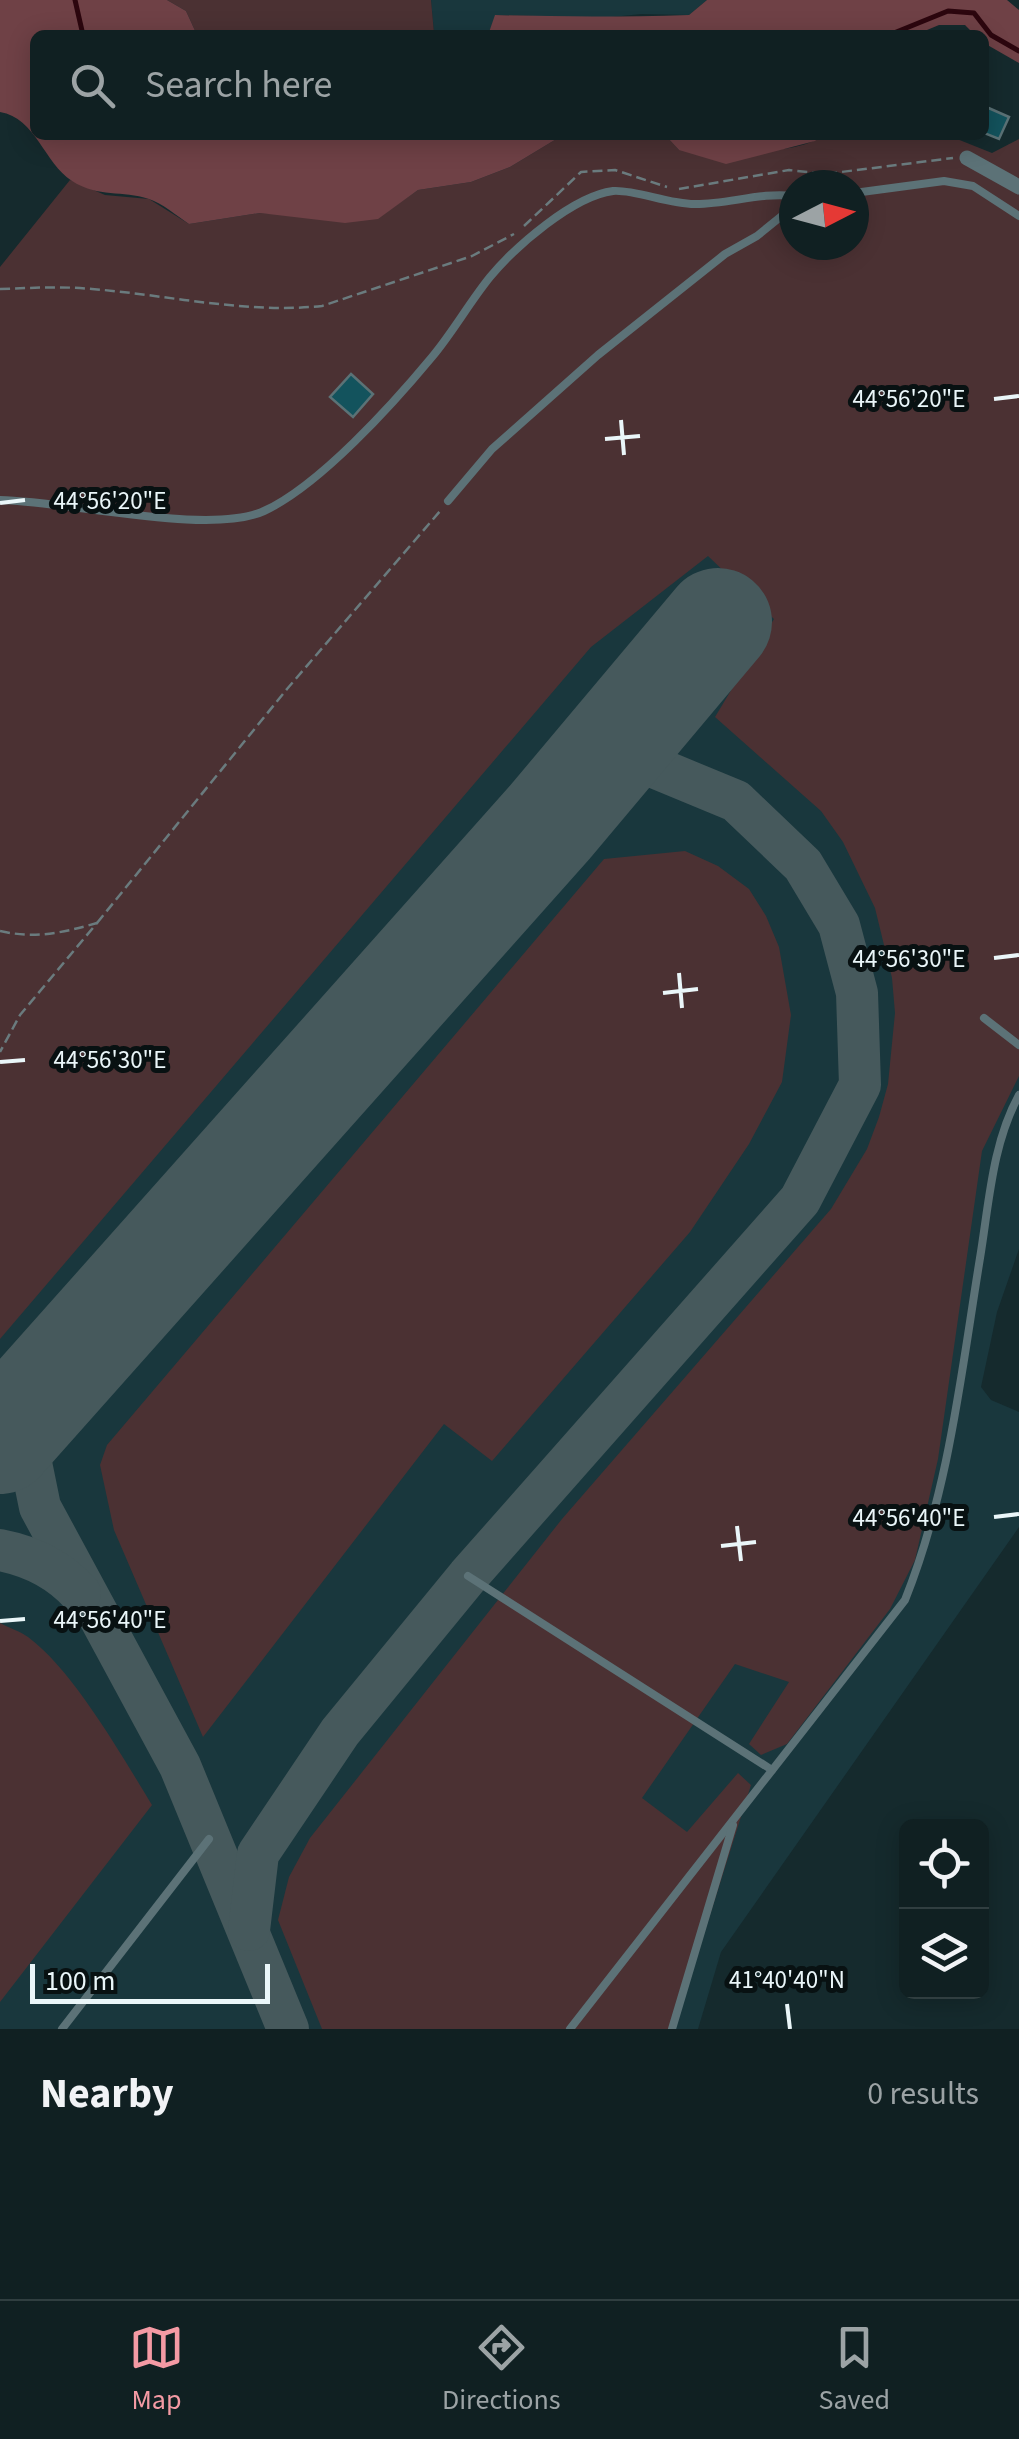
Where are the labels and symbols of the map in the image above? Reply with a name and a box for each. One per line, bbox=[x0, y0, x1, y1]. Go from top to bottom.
north arrow bbox=[779, 170, 869, 260]
text: 44°56'20"E bbox=[853, 381, 965, 417]
text: 44°56'20"E bbox=[54, 483, 166, 519]
text: 44°56'30"E bbox=[853, 941, 965, 977]
text: 44°56'30"E bbox=[54, 1042, 166, 1078]
text: 44°56'40"E bbox=[853, 1500, 965, 1536]
text: 44°56'40"E bbox=[54, 1602, 166, 1638]
scale bar bbox=[30, 1959, 270, 2004]
text: 41°40'40"N bbox=[729, 1962, 845, 1998]

